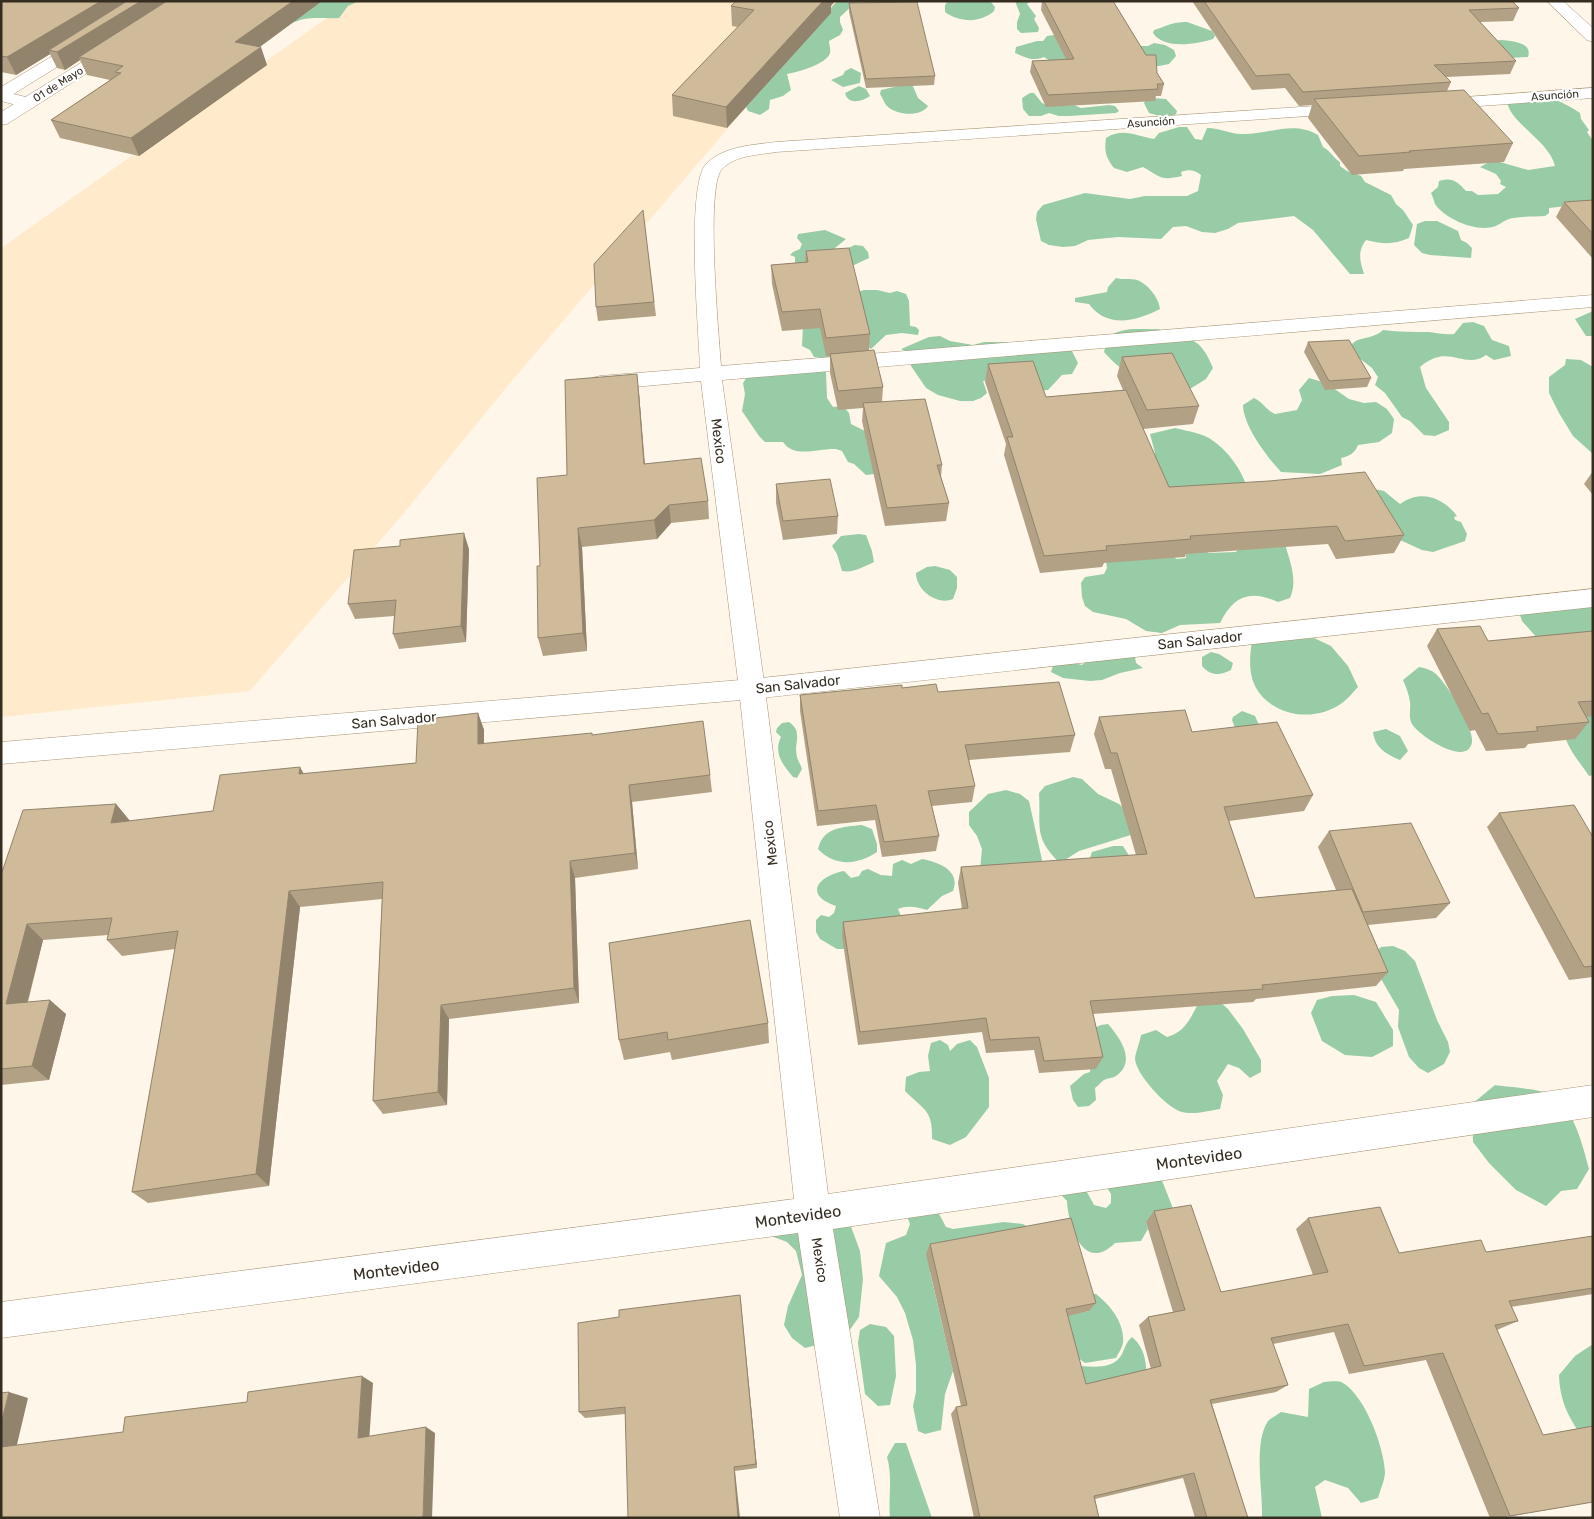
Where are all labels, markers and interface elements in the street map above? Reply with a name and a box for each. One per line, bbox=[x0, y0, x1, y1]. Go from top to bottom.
street label: 01 de Mayo bbox=[31, 64, 86, 105]
street label: Asunción bbox=[1531, 87, 1579, 104]
street label: Asunción bbox=[1127, 114, 1175, 131]
street label: Mexico bbox=[707, 417, 730, 465]
street label: San Salvador bbox=[1157, 628, 1244, 653]
street label: San Salvador bbox=[755, 672, 842, 697]
street label: San Salvador bbox=[351, 708, 438, 733]
street label: Mexico bbox=[759, 819, 782, 867]
street label: Montevideo bbox=[1155, 1143, 1243, 1174]
street label: Montevideo bbox=[754, 1201, 842, 1232]
street label: Mexico bbox=[808, 1236, 831, 1284]
street label: Montevideo bbox=[352, 1255, 440, 1284]

